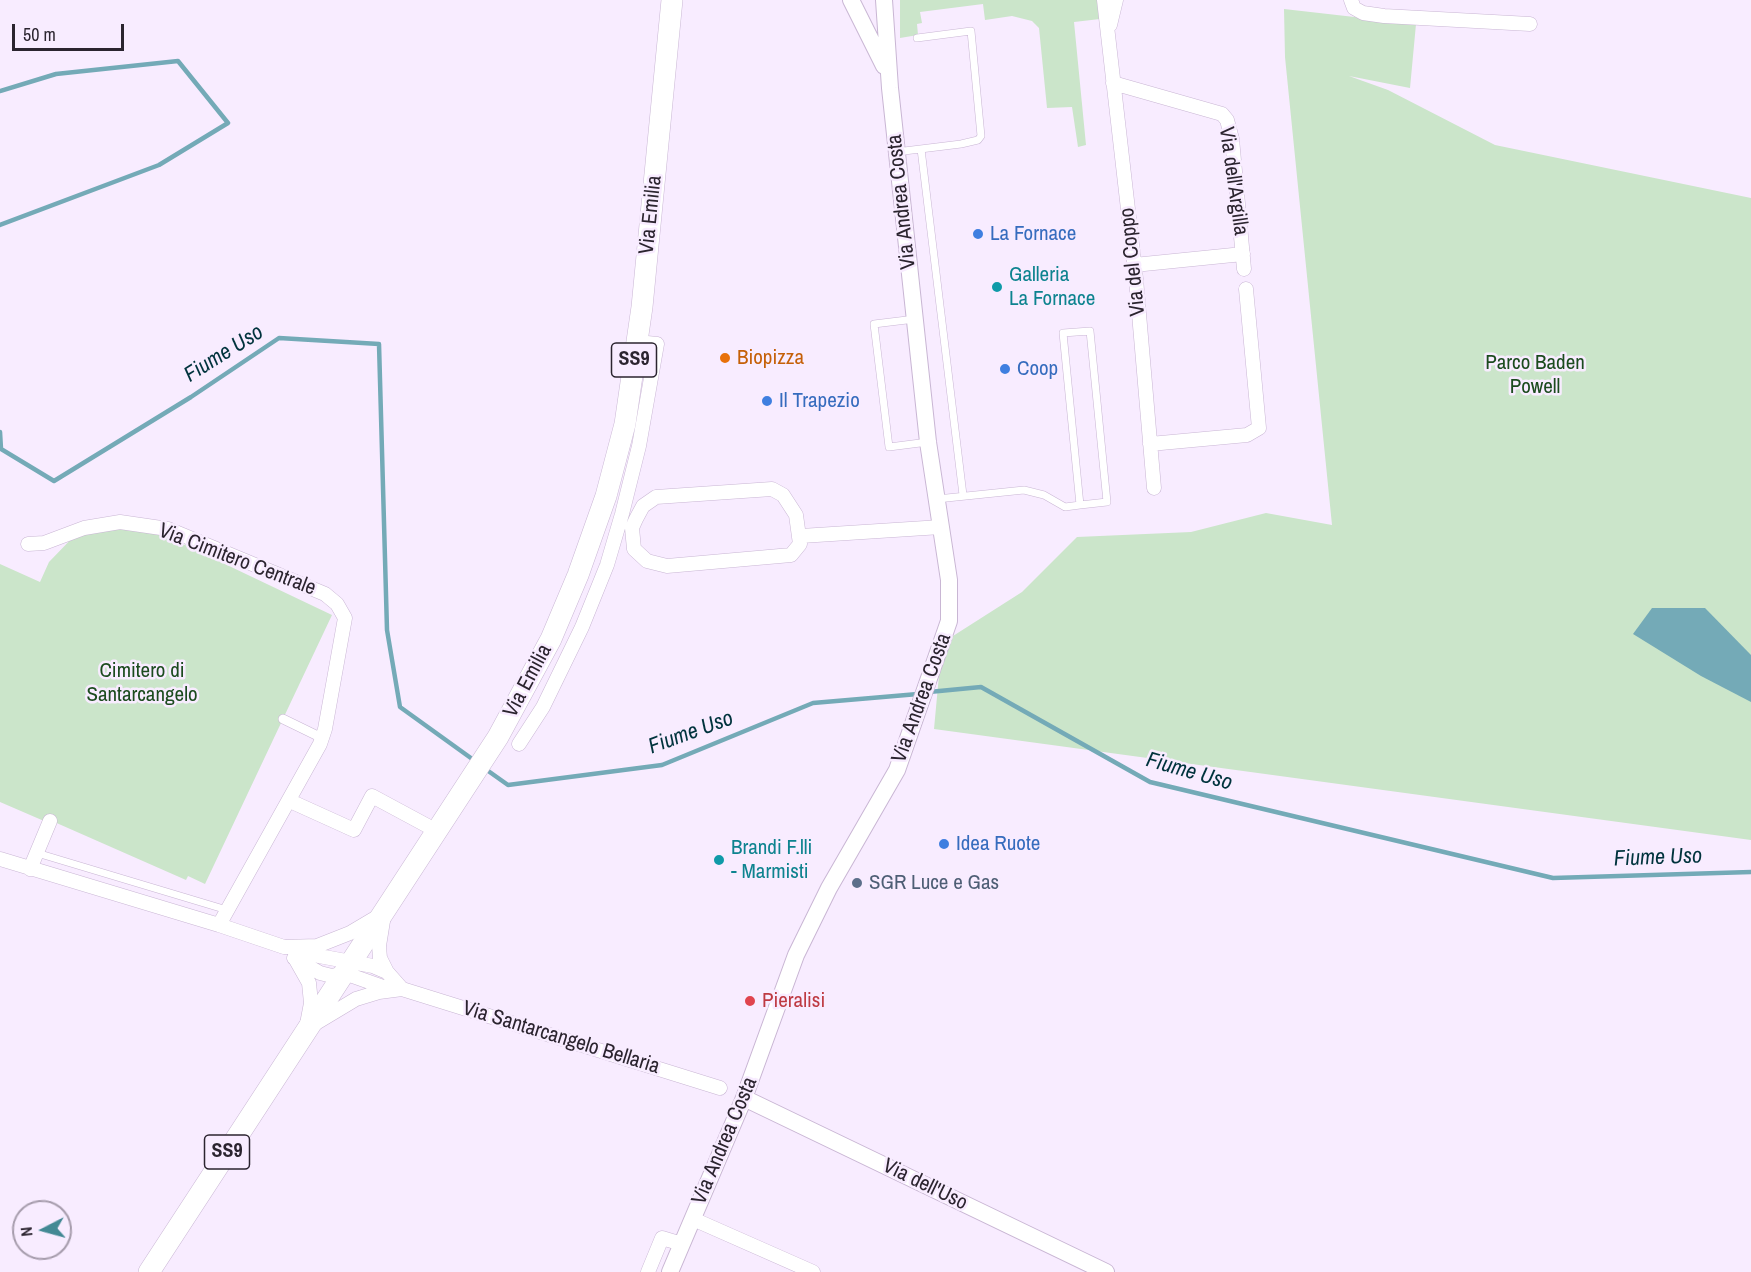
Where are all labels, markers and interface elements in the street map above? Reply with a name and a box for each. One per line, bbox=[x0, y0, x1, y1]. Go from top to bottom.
scale bar bbox=[15, 12, 128, 50]
text: 50 m bbox=[23, 22, 56, 47]
street label: Via dell'Argilla bbox=[1213, 125, 1253, 237]
street label: Via Andrea Costa bbox=[882, 133, 922, 271]
street label: Via Emilia bbox=[634, 174, 668, 256]
street label: Via del Coppo bbox=[1115, 207, 1151, 317]
place label: La Fornace bbox=[990, 221, 1076, 247]
marker: La Fornace bbox=[971, 227, 985, 241]
place label: Galleria La Fornace bbox=[1009, 262, 1095, 312]
marker: Galleria La Fornace bbox=[990, 280, 1004, 294]
water label: Fiume Uso bbox=[180, 319, 268, 389]
road number: SS9 bbox=[612, 343, 656, 377]
place label: Biopizza bbox=[737, 345, 804, 371]
park label: Parco Baden Powell bbox=[1485, 350, 1585, 400]
marker: Biopizza bbox=[718, 351, 732, 365]
place label: Coop bbox=[1017, 356, 1058, 382]
marker: Coop bbox=[998, 362, 1012, 376]
place label: Il Trapezio bbox=[779, 388, 860, 414]
marker: Il Trapezio bbox=[760, 394, 774, 408]
street label: Via Cimitero Centrale bbox=[155, 518, 319, 602]
street label: Via Andrea Costa bbox=[887, 630, 957, 766]
street label: Via Emilia bbox=[498, 640, 558, 722]
park label: Cimitero di Santarcangelo bbox=[86, 658, 198, 708]
water label: Fiume Uso bbox=[645, 706, 737, 760]
water label: Fiume Uso bbox=[1143, 747, 1235, 797]
place label: Idea Ruote bbox=[956, 831, 1040, 857]
place label: Brandi F.lli - Marmisti bbox=[731, 835, 812, 885]
marker: Idea Ruote bbox=[937, 837, 951, 851]
water label: Fiume Uso bbox=[1613, 843, 1703, 873]
marker: Brandi F.lli - Marmisti bbox=[712, 853, 726, 867]
place label: SGR Luce e Gas bbox=[869, 870, 999, 896]
marker: SGR Luce e Gas bbox=[850, 876, 864, 890]
place label: Pieralisi bbox=[762, 988, 825, 1014]
marker: Pieralisi bbox=[743, 994, 757, 1008]
street label: Via Santarcangelo Bellaria bbox=[460, 996, 662, 1080]
street label: Via Andrea Costa bbox=[687, 1074, 763, 1208]
road number: SS9 bbox=[204, 1135, 250, 1169]
street label: Via dell'Uso bbox=[879, 1154, 971, 1216]
north arrow bbox=[12, 1200, 72, 1260]
text: N bbox=[15, 1226, 38, 1238]

